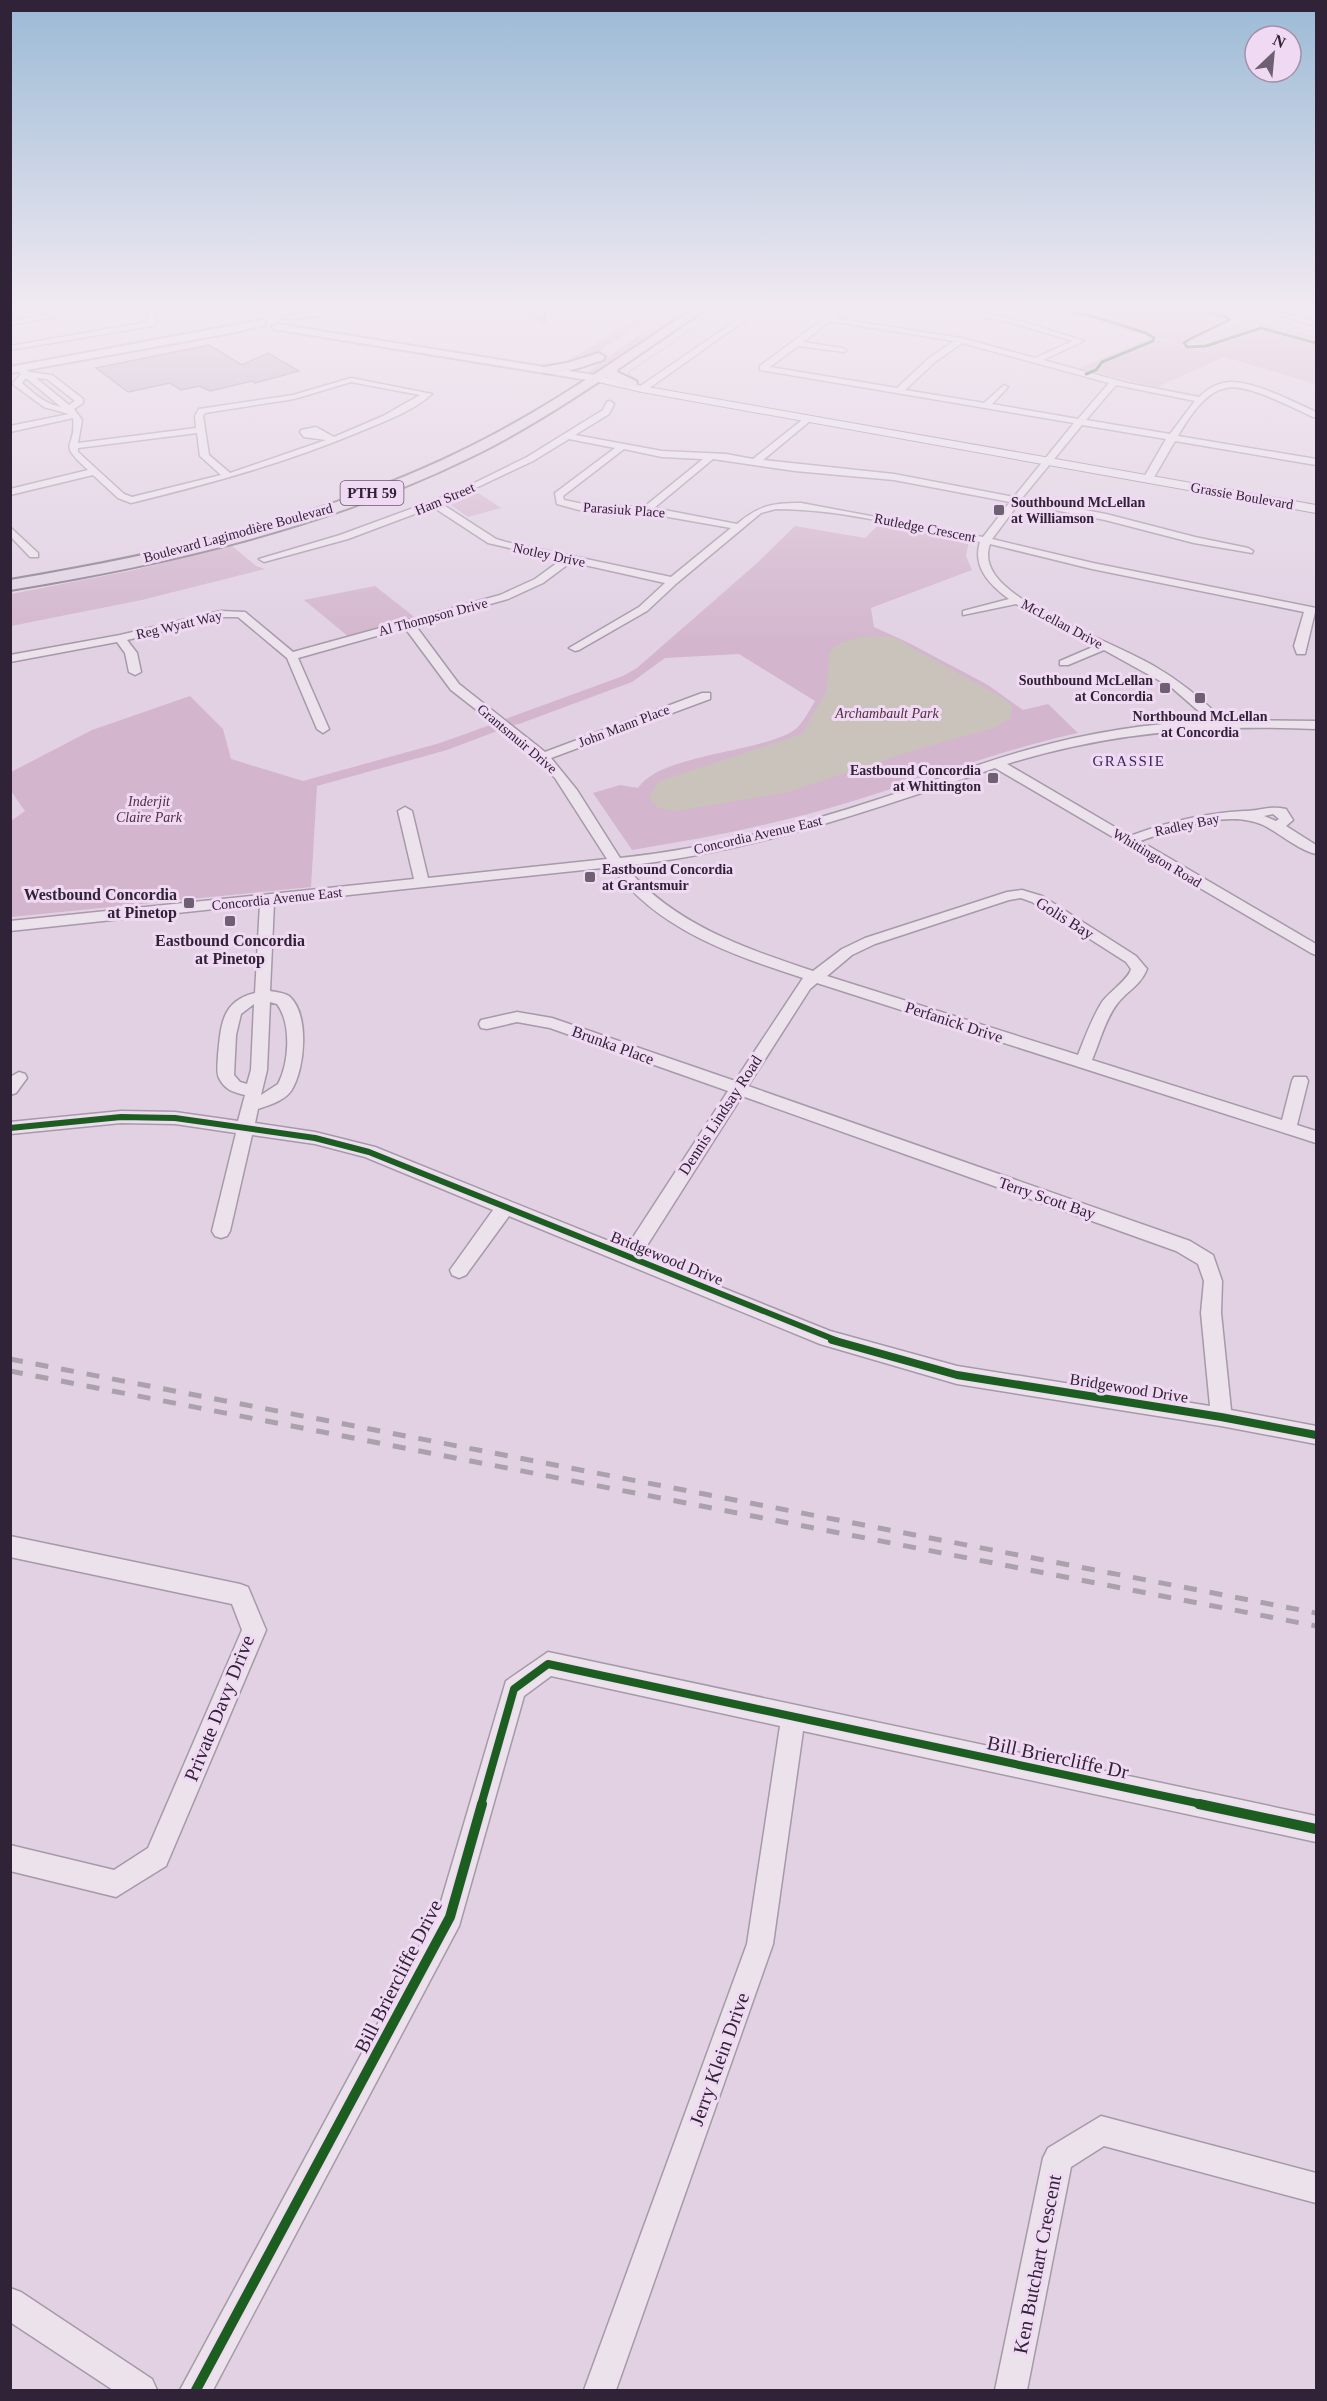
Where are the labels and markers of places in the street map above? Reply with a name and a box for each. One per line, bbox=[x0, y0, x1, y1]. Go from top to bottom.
place label: Southbound McLellan at Williamson bbox=[1011, 495, 1145, 526]
marker: Southbound McLellan at Williamson bbox=[992, 503, 1006, 517]
place label: Southbound McLellan at Concordia bbox=[1019, 673, 1153, 704]
marker: Southbound McLellan at Concordia bbox=[1158, 681, 1172, 695]
marker: Northbound McLellan at Concordia bbox=[1193, 691, 1207, 705]
place label: Northbound McLellan at Concordia bbox=[1133, 709, 1268, 740]
place label: Eastbound Concordia at Whittington bbox=[850, 763, 981, 794]
marker: Eastbound Concordia at Whittington bbox=[986, 771, 1000, 785]
place label: Eastbound Concordia at Grantsmuir bbox=[602, 862, 733, 893]
marker: Eastbound Concordia at Grantsmuir bbox=[583, 870, 597, 884]
place label: Westbound Concordia at Pinetop bbox=[24, 886, 177, 922]
marker: Westbound Concordia at Pinetop bbox=[182, 896, 196, 910]
marker: Eastbound Concordia at Pinetop bbox=[223, 914, 237, 928]
place label: Eastbound Concordia at Pinetop bbox=[155, 932, 305, 968]

